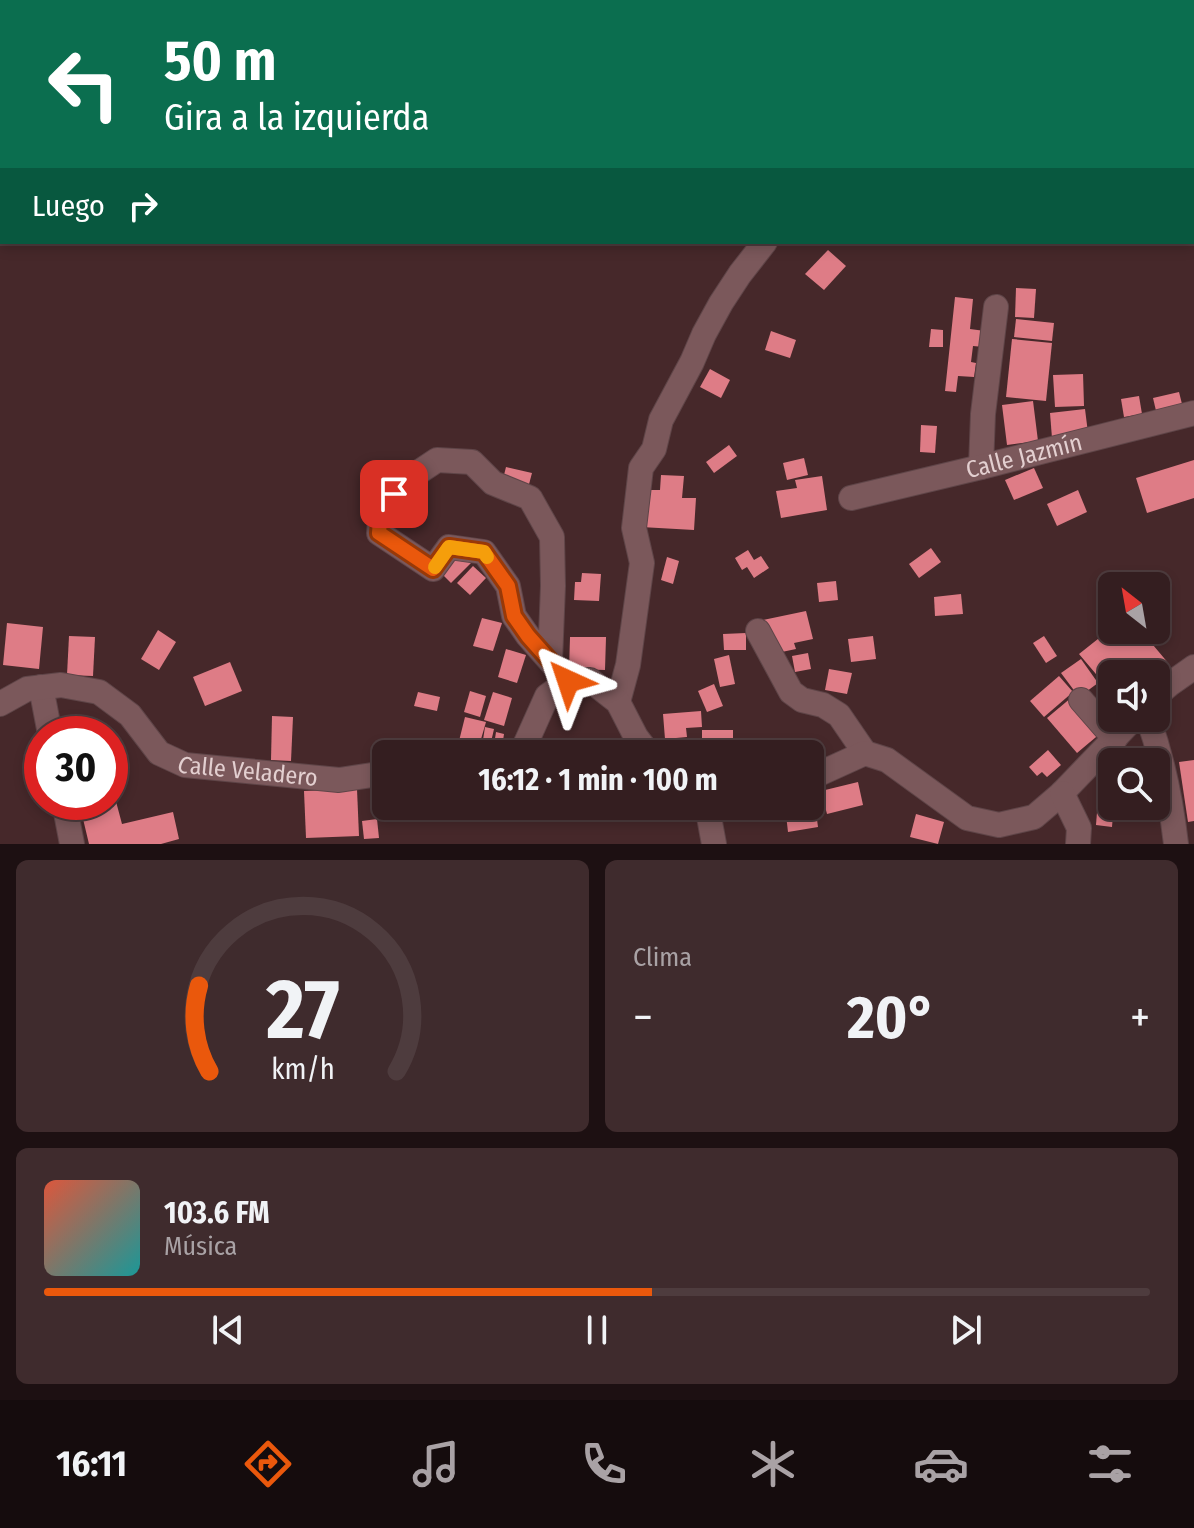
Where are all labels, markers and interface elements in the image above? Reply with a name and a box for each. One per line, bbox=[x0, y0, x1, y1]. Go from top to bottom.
text: 50 m bbox=[164, 28, 276, 95]
icon: left bbox=[32, 32, 136, 136]
text: Gira a la izquierda bbox=[164, 96, 429, 140]
icon: right bbox=[121, 184, 165, 228]
text: Luego bbox=[32, 188, 105, 224]
street label: Calle Jazmín bbox=[963, 428, 1085, 484]
pin bbox=[360, 460, 428, 528]
icon: arrive bbox=[372, 472, 416, 516]
north arrow bbox=[1098, 572, 1170, 644]
map controls bbox=[1098, 572, 1170, 820]
position arrow bbox=[526, 639, 610, 723]
button: sound bbox=[1098, 660, 1170, 732]
speed limit sign: 30 bbox=[24, 716, 128, 820]
button: search bbox=[1098, 748, 1170, 820]
street label: Calle Veladero bbox=[173, 749, 319, 792]
text: 16:12 · 1 min · 100 m bbox=[478, 762, 718, 798]
text: Clima bbox=[633, 942, 692, 973]
text: 27 bbox=[265, 960, 339, 1060]
text: 20° bbox=[847, 982, 936, 1054]
text: − bbox=[633, 991, 653, 1044]
text: + bbox=[1130, 991, 1150, 1044]
text: km/h bbox=[271, 1052, 334, 1087]
text: 103.6 FM bbox=[164, 1195, 270, 1231]
text: Música bbox=[164, 1231, 237, 1262]
icon: previous bbox=[206, 1308, 250, 1352]
icon: pause bbox=[575, 1308, 619, 1352]
icon: next bbox=[944, 1308, 988, 1352]
icon: directions bbox=[240, 1436, 296, 1492]
icon: music bbox=[408, 1436, 464, 1492]
icon: phone bbox=[576, 1436, 632, 1492]
icon: climate bbox=[745, 1436, 801, 1492]
icon: car bbox=[913, 1436, 969, 1492]
icon: filters bbox=[1082, 1436, 1138, 1492]
text: 16:11 bbox=[56, 1442, 127, 1486]

